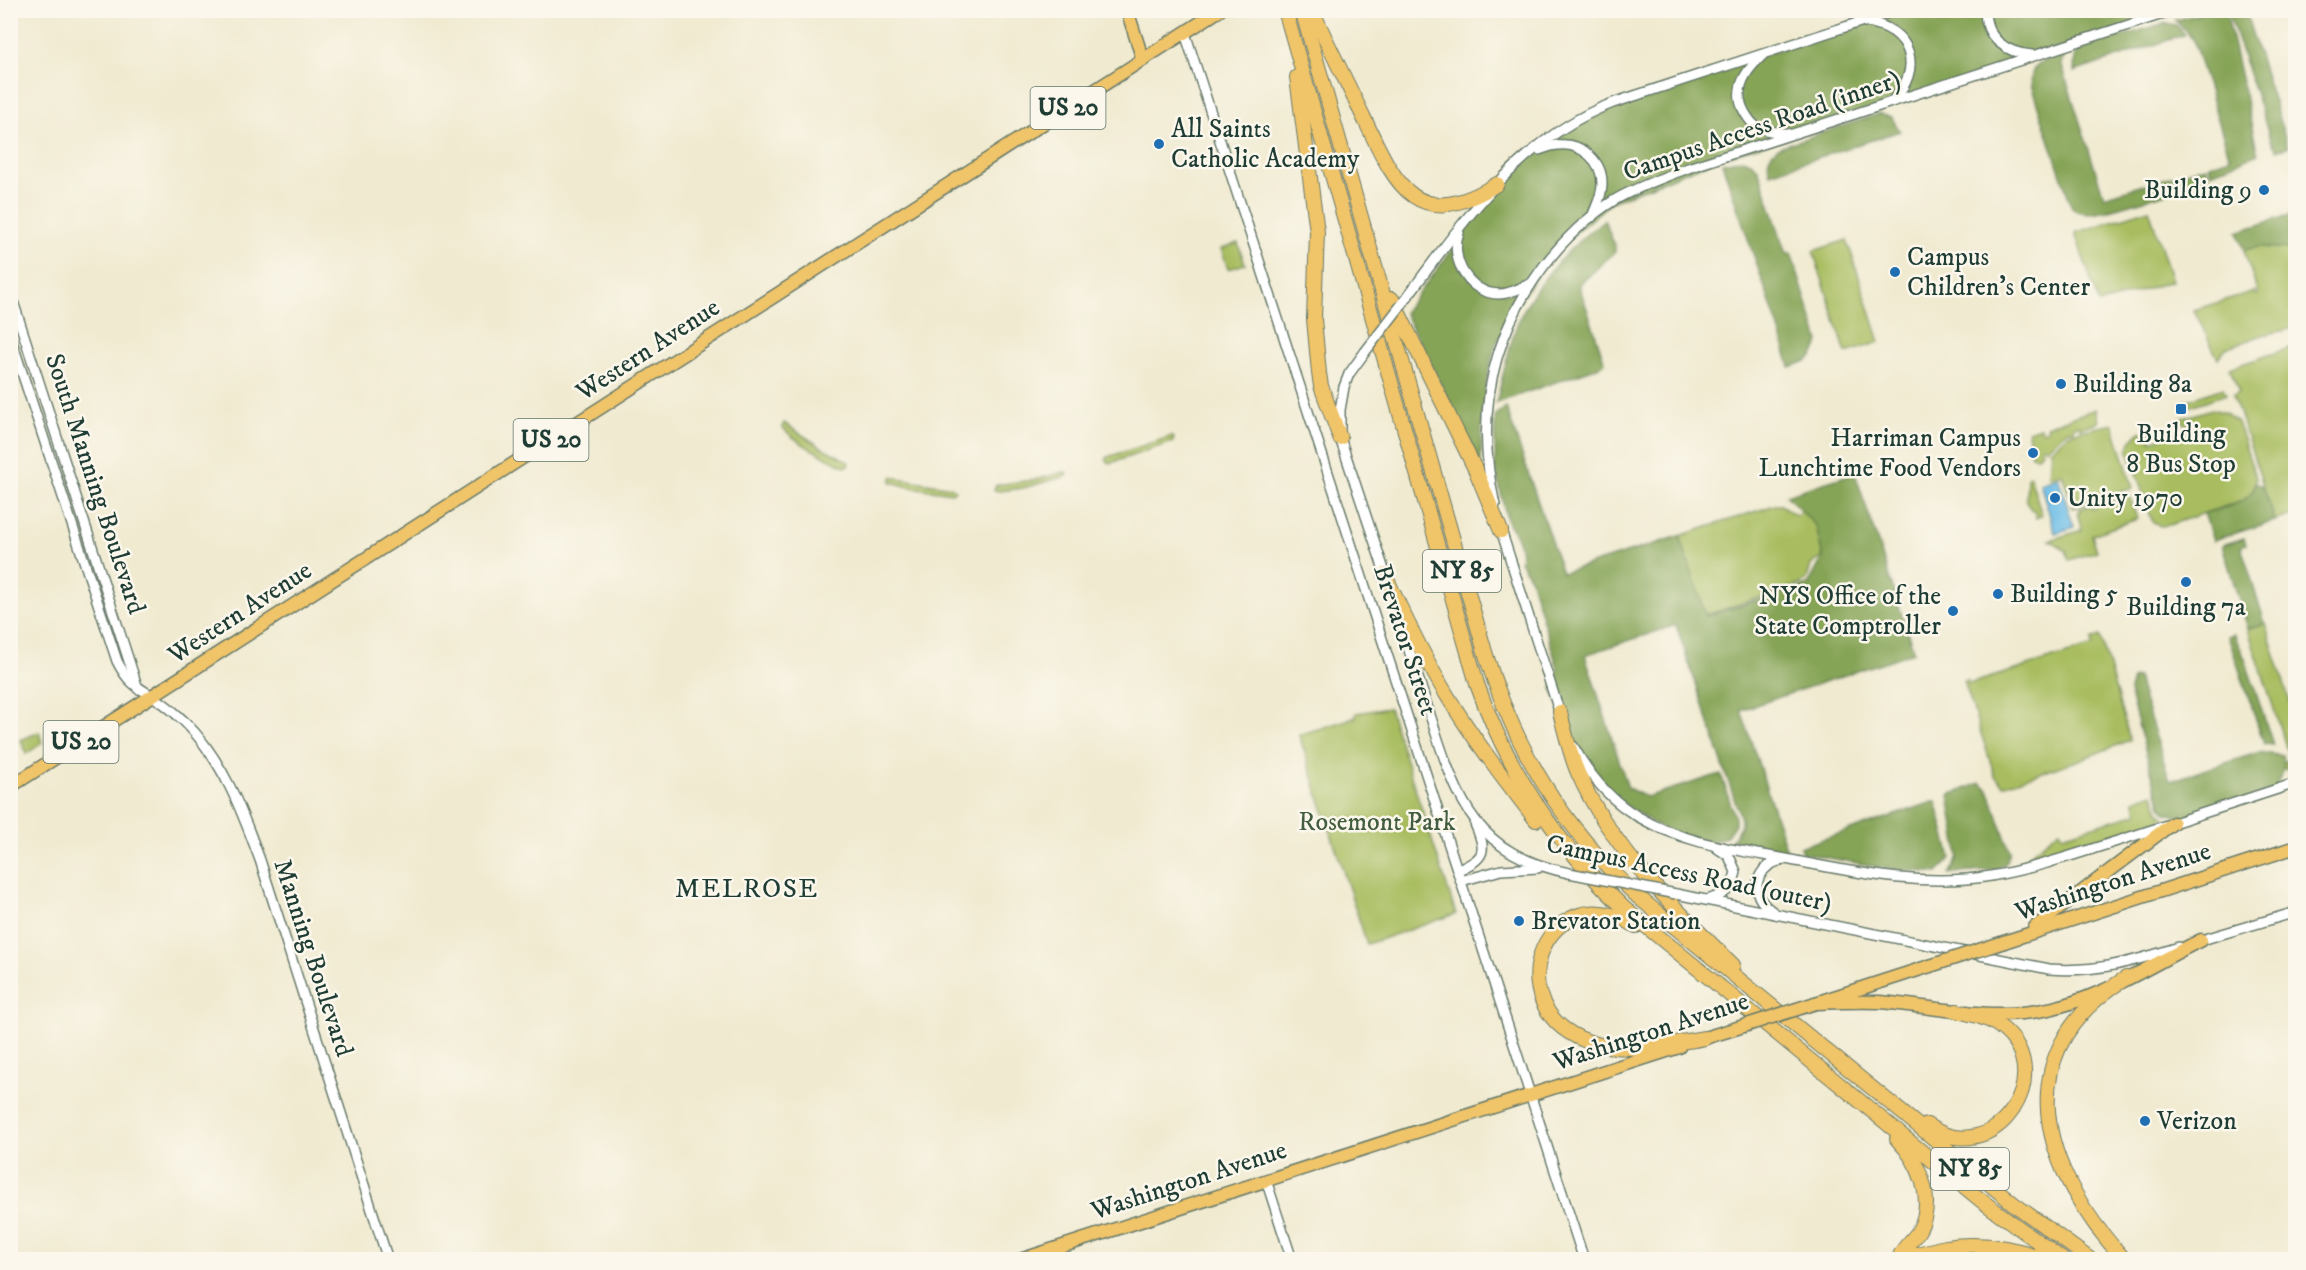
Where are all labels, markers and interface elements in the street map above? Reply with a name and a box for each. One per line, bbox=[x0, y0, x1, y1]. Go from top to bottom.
street label: Campus Access Road (inner) bbox=[1619, 63, 1905, 189]
road number: US 20 bbox=[1030, 87, 1106, 129]
place label: All Saints Catholic Academy bbox=[1171, 113, 1360, 176]
marker: All Saints Catholic Academy bbox=[1152, 137, 1166, 151]
place label: Building 9 bbox=[2144, 174, 2252, 207]
marker: Building 9 bbox=[2257, 183, 2271, 197]
place label: Campus Children's Center bbox=[1907, 241, 2090, 304]
marker: Campus Children's Center bbox=[1888, 265, 1902, 279]
street label: Western Avenue bbox=[569, 291, 726, 409]
street label: South Manning Boulevard bbox=[37, 350, 153, 618]
place label: Building 8a bbox=[2073, 368, 2192, 401]
marker: Building 8a bbox=[2054, 377, 2068, 391]
marker: Building 8 Bus Stop bbox=[2174, 402, 2188, 416]
place label: Building 8 Bus Stop bbox=[2126, 418, 2236, 481]
road number: US 20 bbox=[514, 419, 588, 461]
place label: Harriman Campus Lunchtime Food Vendors bbox=[1759, 422, 2021, 485]
marker: Harriman Campus Lunchtime Food Vendors bbox=[2026, 446, 2040, 460]
place label: Unity 1970 bbox=[2067, 482, 2183, 515]
marker: Unity 1970 bbox=[2048, 491, 2062, 505]
road number: NY 85 bbox=[1423, 550, 1501, 592]
street label: Western Avenue bbox=[161, 554, 318, 672]
street label: Brevator Street bbox=[1365, 560, 1445, 720]
marker: Building 7a bbox=[2179, 575, 2193, 589]
place label: Building 5 bbox=[2010, 578, 2118, 611]
place label: NYS Office of the State Comptroller bbox=[1754, 580, 1941, 643]
marker: Building 5 bbox=[1991, 587, 2005, 601]
place label: Building 7a bbox=[2126, 591, 2246, 624]
marker: NYS Office of the State Comptroller bbox=[1946, 604, 1960, 618]
road number: US 20 bbox=[44, 721, 118, 763]
park label: Rosemont Park bbox=[1298, 806, 1456, 839]
street label: Campus Access Road (outer) bbox=[1543, 828, 1835, 920]
street label: Washington Avenue bbox=[2010, 835, 2215, 929]
street label: Manning Boulevard bbox=[266, 855, 360, 1061]
district label: MELROSE bbox=[675, 872, 819, 906]
place label: Brevator Station bbox=[1531, 905, 1701, 938]
marker: Brevator Station bbox=[1512, 914, 1526, 928]
street label: Washington Avenue bbox=[1548, 985, 1753, 1079]
place label: Verizon bbox=[2156, 1105, 2237, 1138]
marker: Verizon bbox=[2138, 1114, 2152, 1128]
street label: Washington Avenue bbox=[1086, 1134, 1291, 1228]
road number: NY 85 bbox=[1931, 1148, 2009, 1190]

